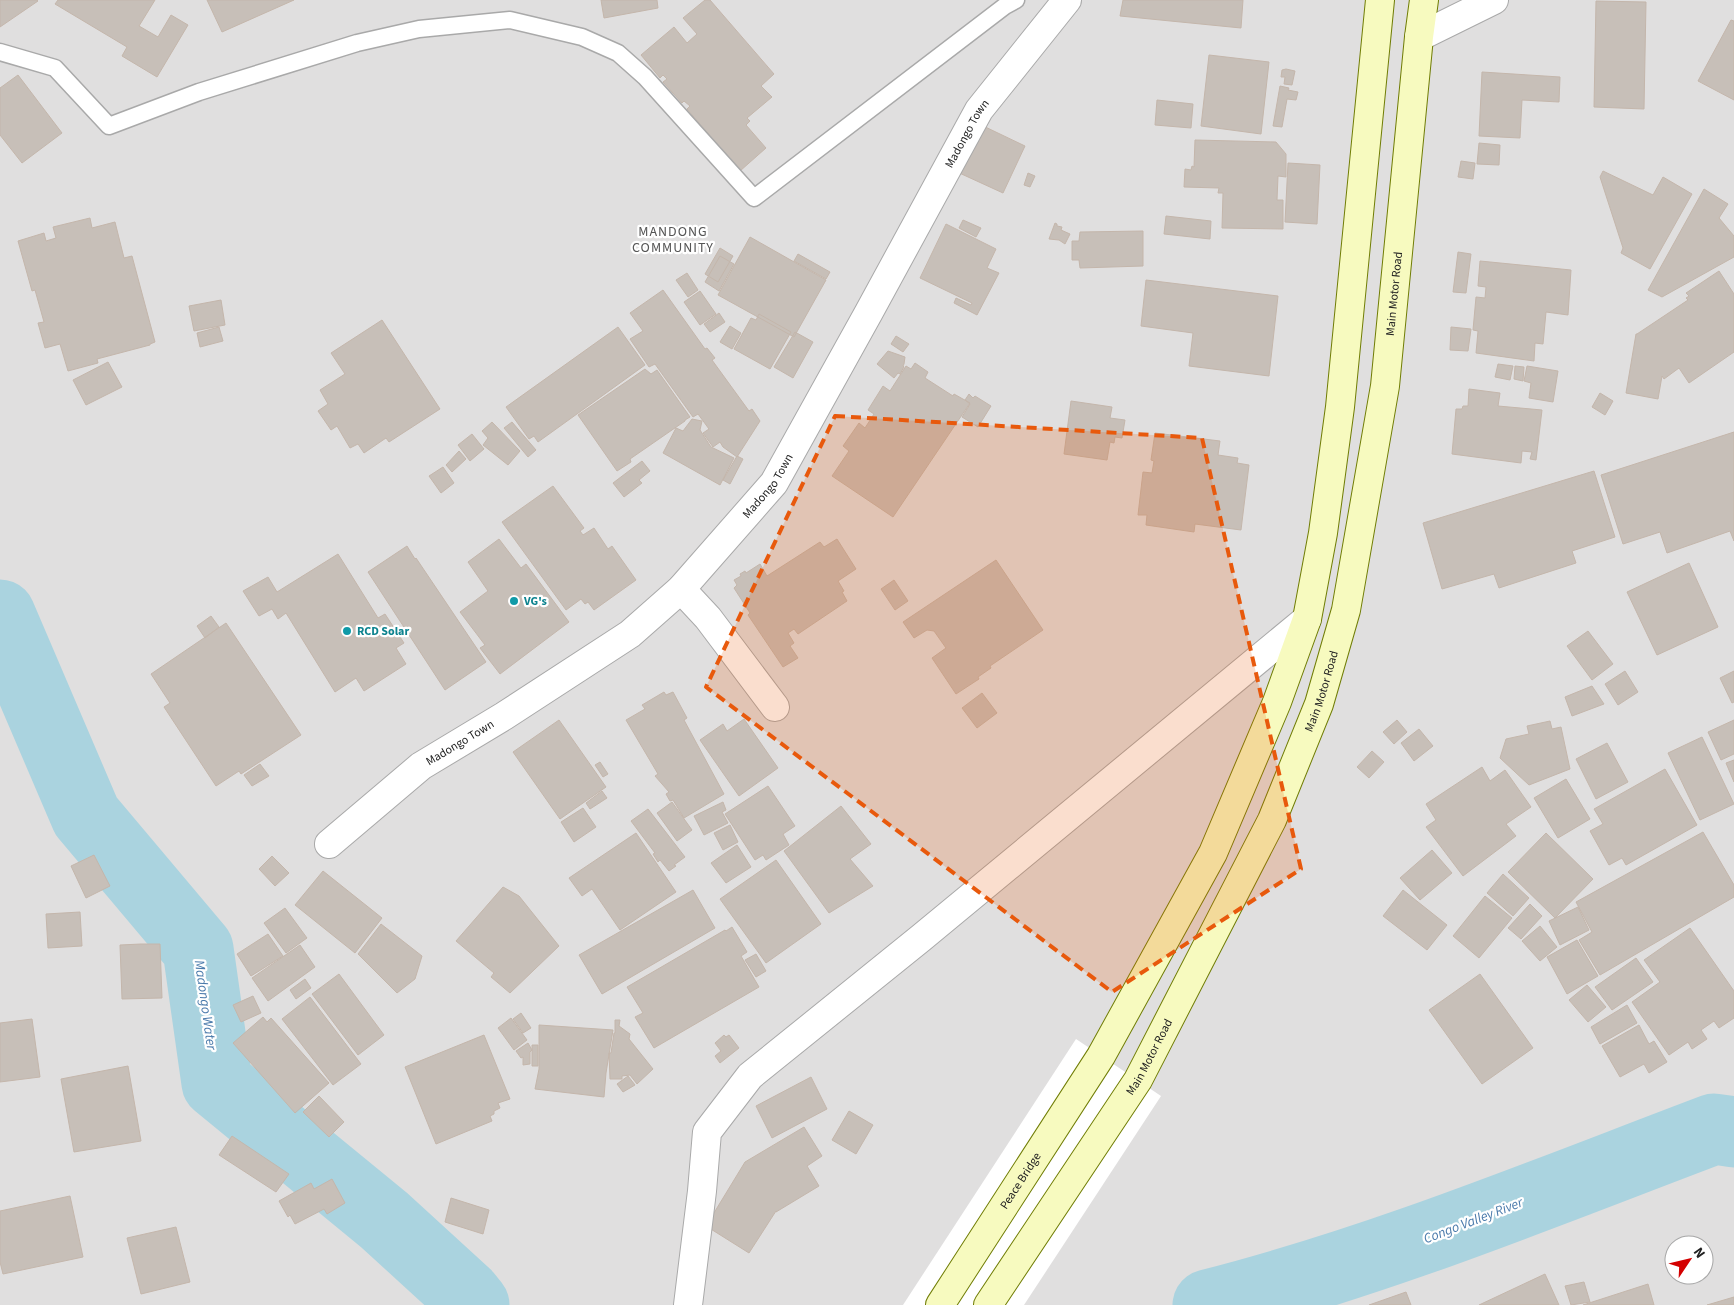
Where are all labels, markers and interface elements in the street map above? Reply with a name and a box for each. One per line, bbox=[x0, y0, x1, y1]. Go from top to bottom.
street label: Madongo Town bbox=[941, 96, 993, 171]
district label: MANDONG COMMUNITY bbox=[632, 222, 714, 258]
street label: Main Motor Road bbox=[1382, 251, 1407, 337]
street label: Madongo Town bbox=[739, 451, 798, 522]
place label: VG's bbox=[523, 593, 547, 610]
marker: VG's bbox=[508, 595, 520, 607]
place label: RCD Solar bbox=[357, 623, 409, 640]
marker: RCD Solar bbox=[341, 625, 353, 637]
street label: Main Motor Road bbox=[1301, 649, 1343, 735]
street label: Madongo Town bbox=[423, 716, 497, 770]
water label: Madongo Water bbox=[189, 959, 221, 1053]
street label: Main Motor Road bbox=[1122, 1016, 1177, 1099]
street label: Peace Bridge bbox=[996, 1149, 1045, 1213]
water label: Congo Valley River bbox=[1421, 1192, 1527, 1249]
north arrow bbox=[1664, 1235, 1714, 1285]
text: N bbox=[1688, 1244, 1710, 1263]

